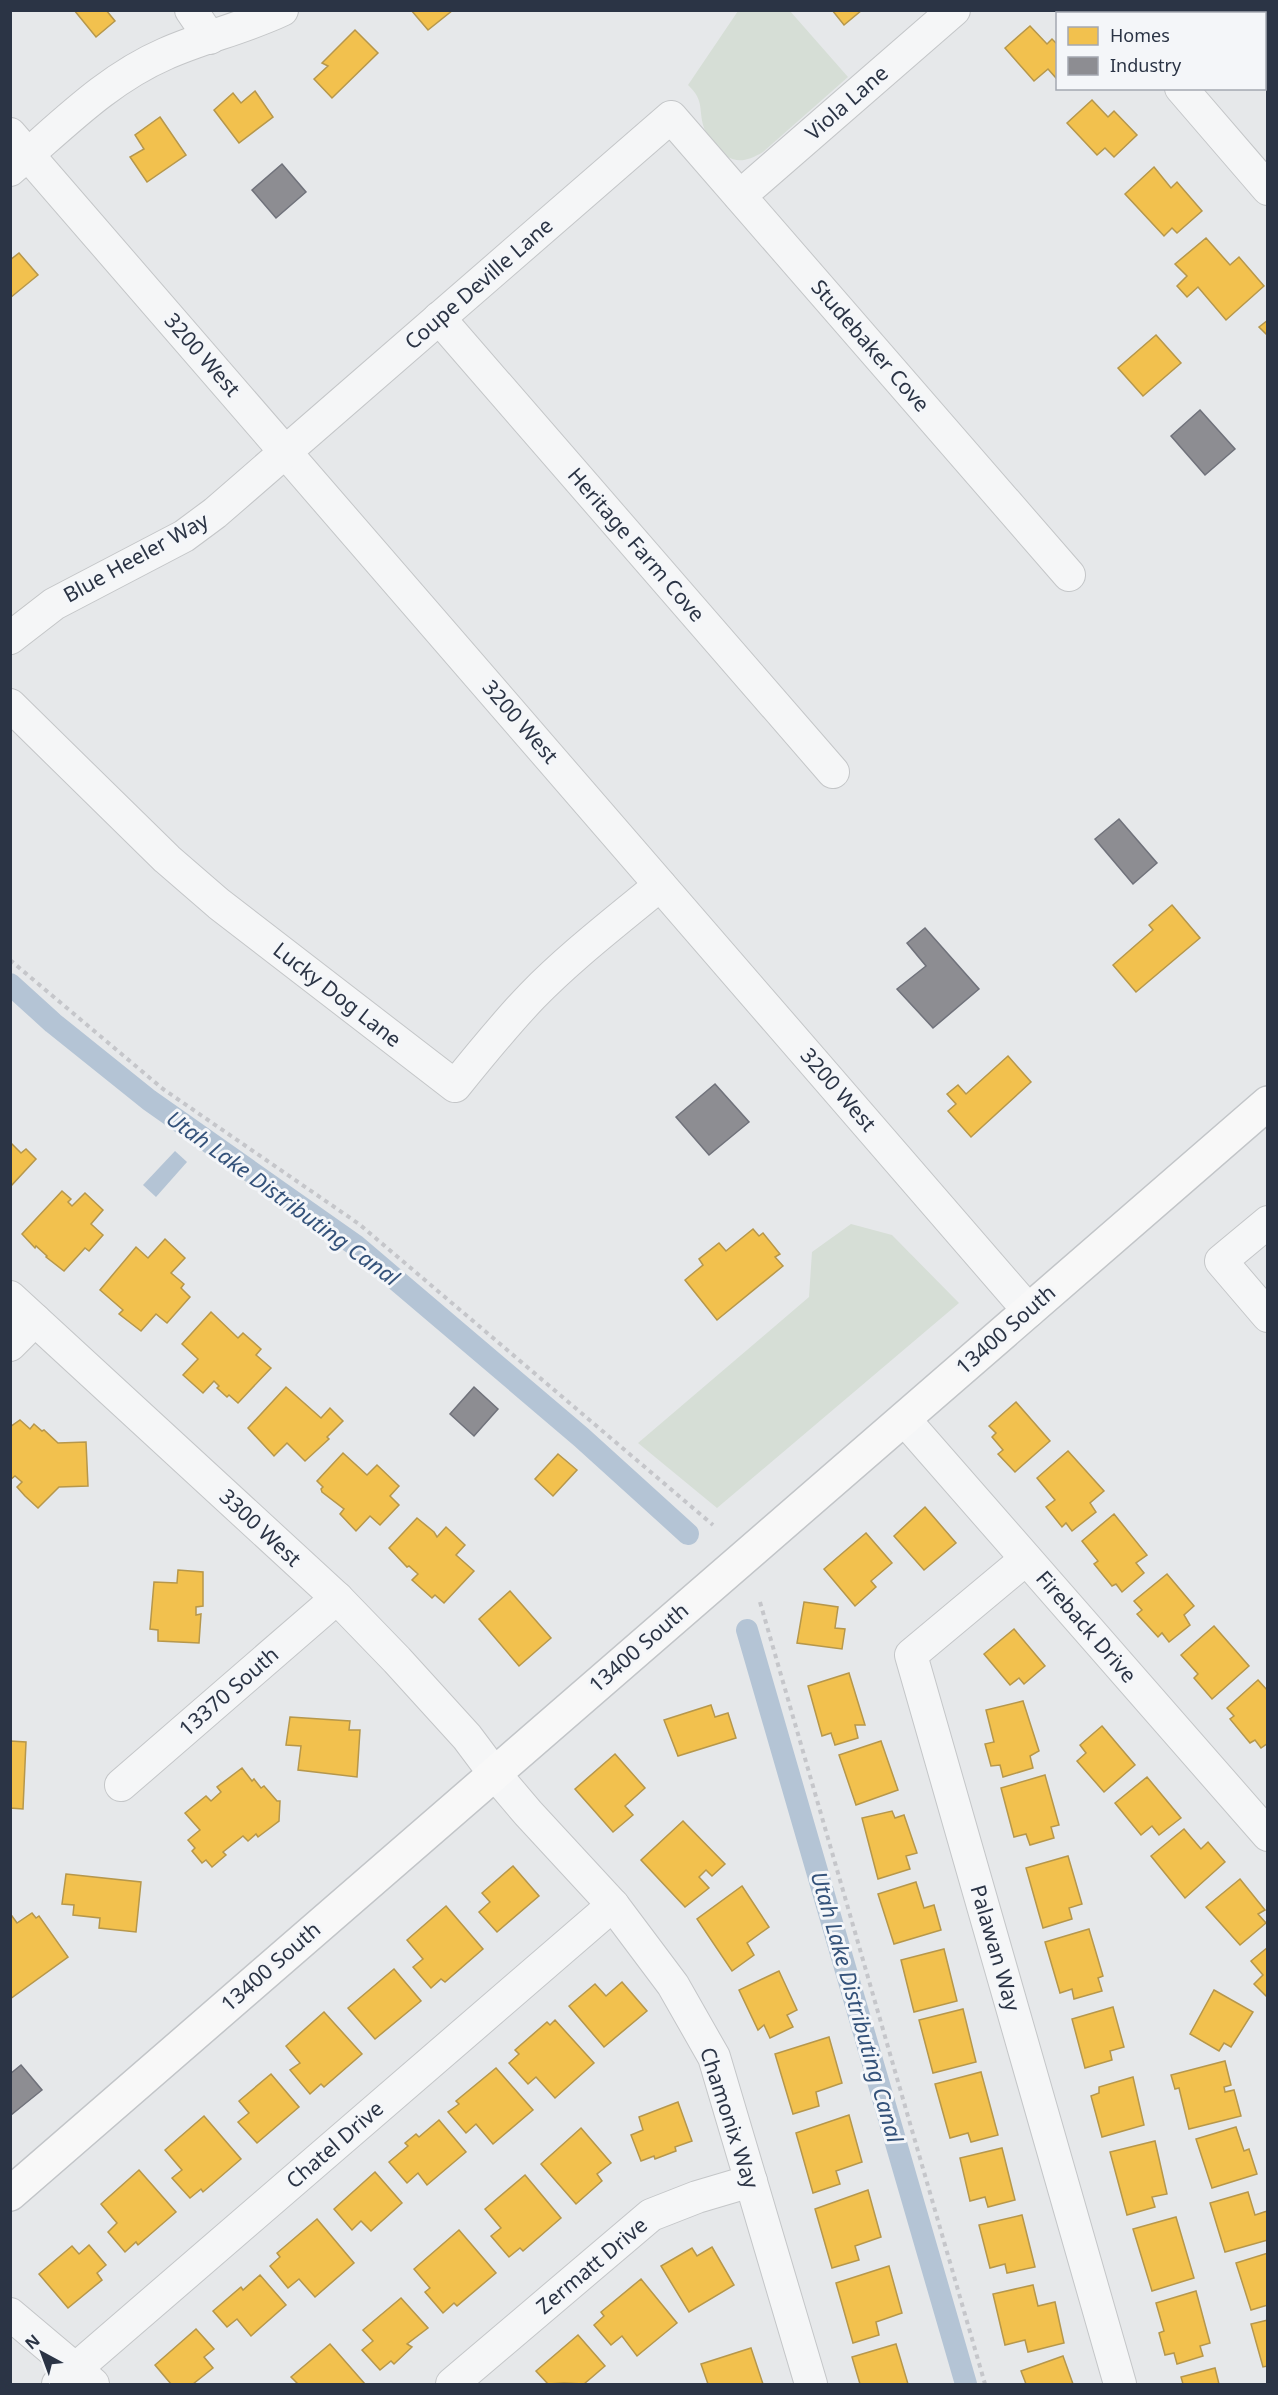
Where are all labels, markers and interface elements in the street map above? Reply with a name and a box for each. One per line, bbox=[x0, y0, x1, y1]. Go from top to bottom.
legend bbox=[1056, 12, 1266, 90]
text: Homes bbox=[1110, 23, 1170, 47]
text: Industry bbox=[1110, 53, 1182, 77]
street label: Viola Lane bbox=[799, 59, 894, 146]
street label: Coupe Deville Lane bbox=[398, 211, 558, 355]
street label: Studebaker Cove bbox=[805, 273, 936, 417]
street label: 3200 West bbox=[159, 307, 247, 402]
street label: Heritage Farm Cove bbox=[562, 461, 711, 627]
street label: Blue Heeler Way bbox=[58, 506, 213, 609]
street label: 3200 West bbox=[477, 674, 565, 769]
street label: Lucky Dog Lane bbox=[268, 935, 407, 1053]
street label: 3200 West bbox=[795, 1042, 883, 1137]
water label: Utah Lake Distributing Canal bbox=[161, 1103, 407, 1293]
street label: 13400 South bbox=[950, 1278, 1061, 1380]
street label: 3300 West bbox=[214, 1482, 308, 1573]
street label: Fireback Drive bbox=[1030, 1564, 1143, 1688]
street label: 13400 South bbox=[583, 1596, 694, 1698]
street label: 13370 South bbox=[173, 1640, 284, 1742]
water label: Utah Lake Distributing Canal bbox=[805, 1868, 911, 2147]
street label: Palawan Way bbox=[965, 1881, 1027, 2014]
street label: 13400 South bbox=[215, 1915, 326, 2017]
street label: Chamonix Way bbox=[694, 2043, 766, 2192]
street label: Chatel Drive bbox=[280, 2094, 389, 2194]
street label: Zermatt Drive bbox=[530, 2211, 653, 2320]
north arrow bbox=[12, 2323, 72, 2383]
text: N bbox=[20, 2329, 44, 2354]

